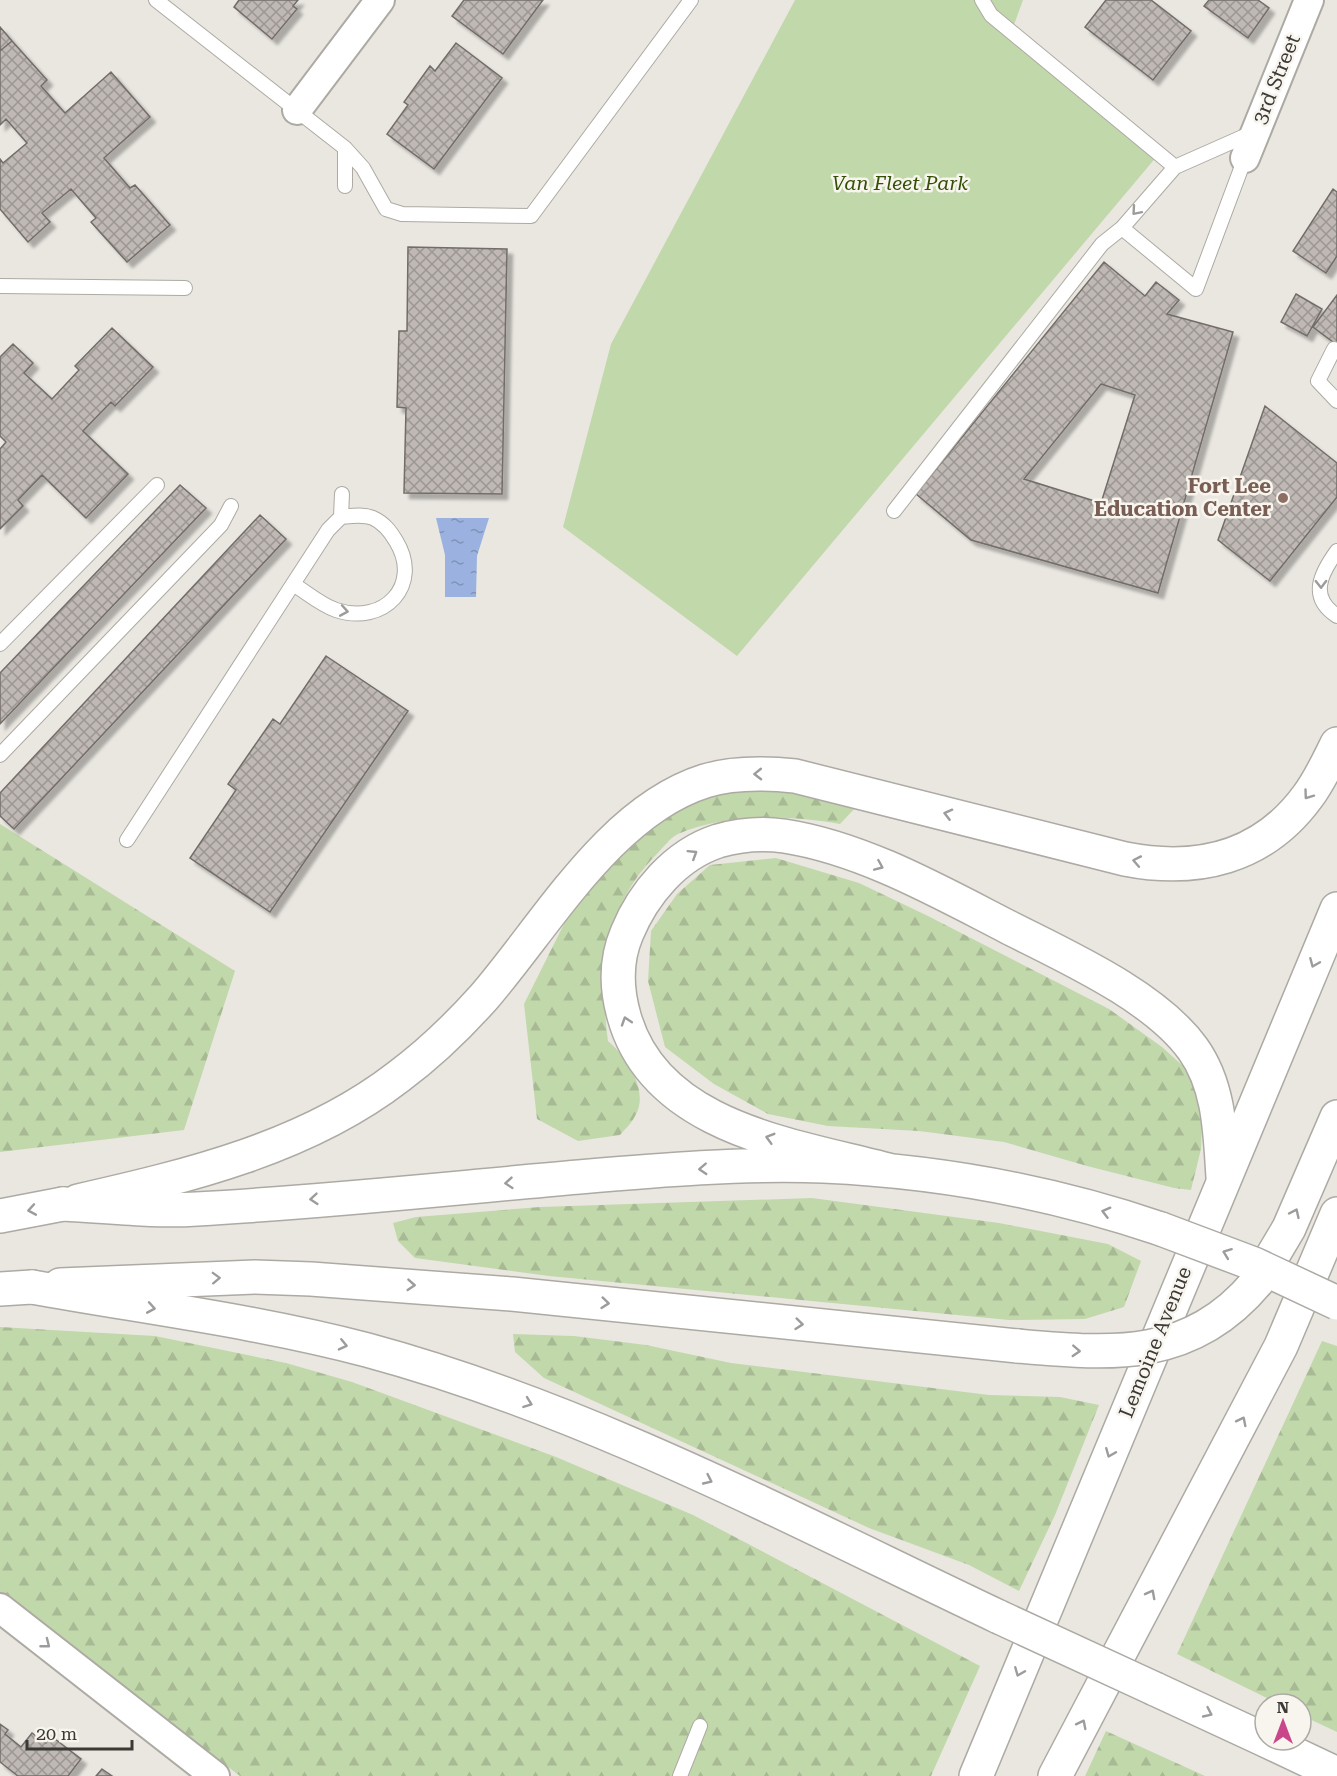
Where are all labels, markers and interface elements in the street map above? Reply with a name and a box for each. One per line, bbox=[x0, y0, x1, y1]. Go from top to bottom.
street label: 3rd Street bbox=[1247, 30, 1305, 127]
park label: Van Fleet Park bbox=[832, 171, 968, 195]
one-way arrow bbox=[1133, 204, 1144, 215]
place label: Fort Lee Education Center bbox=[1094, 474, 1271, 521]
marker: Fort Lee Education Center bbox=[1276, 491, 1290, 505]
one-way arrow bbox=[1315, 580, 1328, 589]
one-way arrow bbox=[339, 604, 349, 617]
one-way arrow bbox=[753, 768, 762, 781]
one-way arrow bbox=[1304, 788, 1315, 799]
one-way arrow bbox=[943, 809, 954, 821]
one-way arrow bbox=[687, 849, 697, 861]
one-way arrow bbox=[1132, 855, 1142, 868]
one-way arrow bbox=[873, 859, 884, 871]
one-way arrow bbox=[1309, 956, 1321, 967]
one-way arrow bbox=[620, 1016, 633, 1027]
one-way arrow bbox=[765, 1133, 775, 1146]
one-way arrow bbox=[699, 1162, 708, 1175]
one-way arrow bbox=[504, 1176, 513, 1189]
one-way arrow bbox=[310, 1193, 319, 1206]
one-way arrow bbox=[27, 1203, 37, 1216]
one-way arrow bbox=[1101, 1206, 1111, 1219]
one-way arrow bbox=[1288, 1208, 1300, 1219]
one-way arrow bbox=[1222, 1248, 1233, 1260]
street label: Lemoine Avenue bbox=[1114, 1263, 1196, 1421]
one-way arrow bbox=[211, 1272, 220, 1284]
one-way arrow bbox=[406, 1279, 415, 1292]
one-way arrow bbox=[600, 1296, 609, 1309]
one-way arrow bbox=[146, 1301, 156, 1314]
one-way arrow bbox=[794, 1317, 803, 1330]
one-way arrow bbox=[337, 1337, 347, 1350]
one-way arrow bbox=[1072, 1344, 1081, 1357]
one-way arrow bbox=[523, 1396, 533, 1409]
one-way arrow bbox=[1235, 1417, 1247, 1428]
one-way arrow bbox=[1105, 1446, 1117, 1457]
one-way arrow bbox=[701, 1473, 712, 1485]
one-way arrow bbox=[1144, 1589, 1155, 1600]
one-way arrow bbox=[39, 1637, 50, 1648]
one-way arrow bbox=[1014, 1665, 1026, 1676]
north arrow bbox=[1253, 1692, 1313, 1752]
text: N bbox=[1277, 1698, 1289, 1717]
one-way arrow bbox=[1202, 1706, 1213, 1718]
scale bar bbox=[27, 1713, 132, 1751]
one-way arrow bbox=[1075, 1720, 1086, 1730]
text: 20 m bbox=[36, 1723, 77, 1744]

